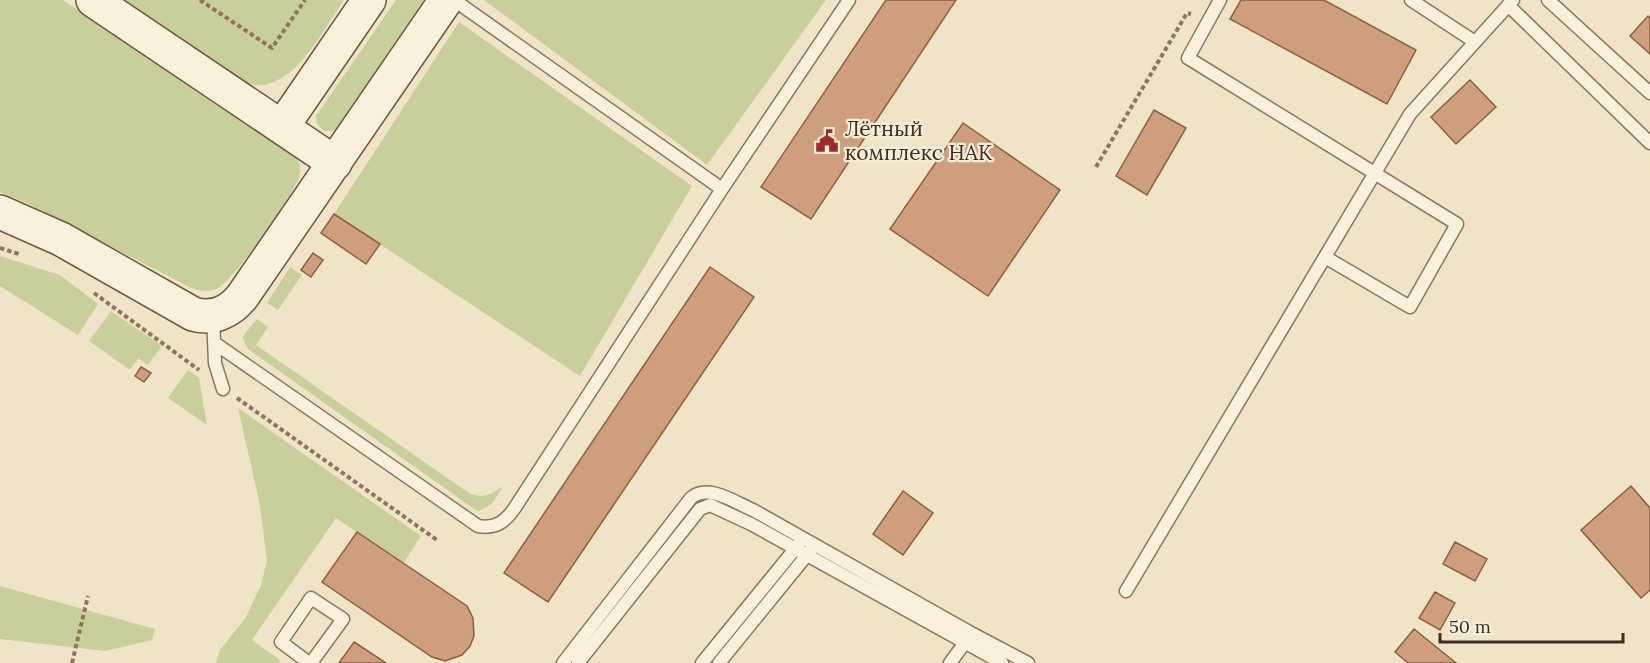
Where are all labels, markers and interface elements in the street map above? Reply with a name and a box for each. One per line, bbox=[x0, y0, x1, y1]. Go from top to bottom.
place label: Лётный комплекс НАК bbox=[845, 115, 993, 166]
public building icon: Лётный комплекс НАК bbox=[814, 128, 840, 154]
scale bar bbox=[1440, 606, 1623, 644]
text: 50 m bbox=[1449, 615, 1491, 638]

